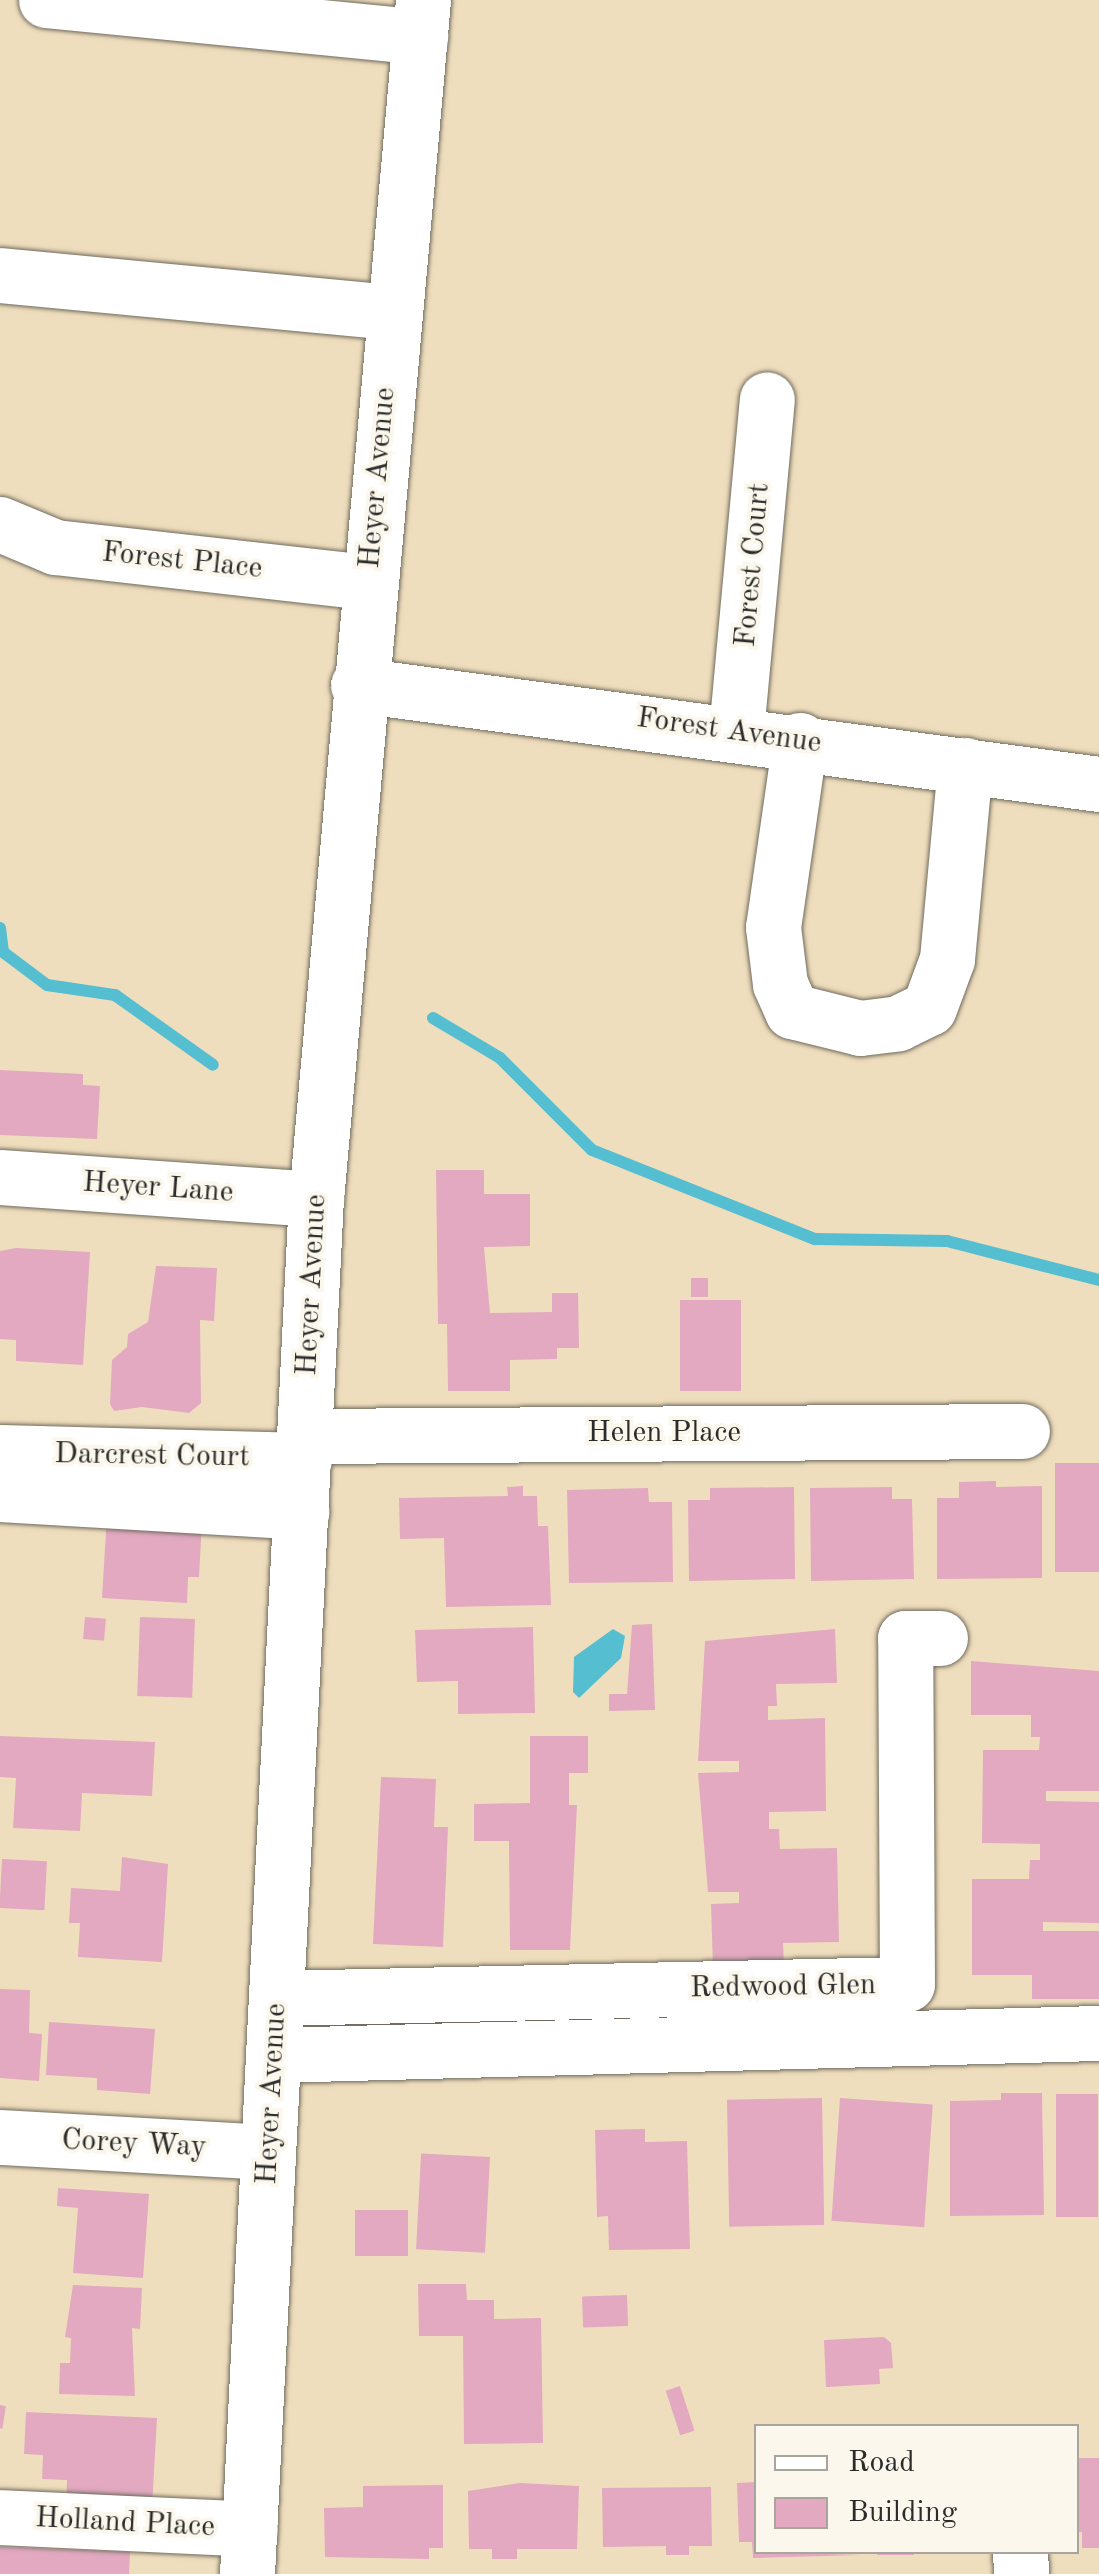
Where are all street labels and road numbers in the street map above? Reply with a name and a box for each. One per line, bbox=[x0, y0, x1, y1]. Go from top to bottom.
street label: Heyer Avenue bbox=[352, 386, 404, 570]
street label: Forest Court bbox=[728, 481, 778, 649]
street label: Forest Place bbox=[100, 535, 264, 587]
street label: Forest Avenue bbox=[634, 700, 824, 762]
street label: Heyer Lane bbox=[81, 1165, 235, 1211]
street label: Heyer Avenue bbox=[289, 1193, 335, 1377]
street label: Helen Place bbox=[587, 1415, 741, 1451]
street label: Darcrest Court bbox=[54, 1436, 250, 1476]
street label: Redwood Glen bbox=[690, 1967, 876, 2007]
street label: Heyer Avenue bbox=[249, 2002, 295, 2186]
street label: Corey Way bbox=[61, 2122, 207, 2166]
street label: Holland Place bbox=[34, 2500, 216, 2546]

